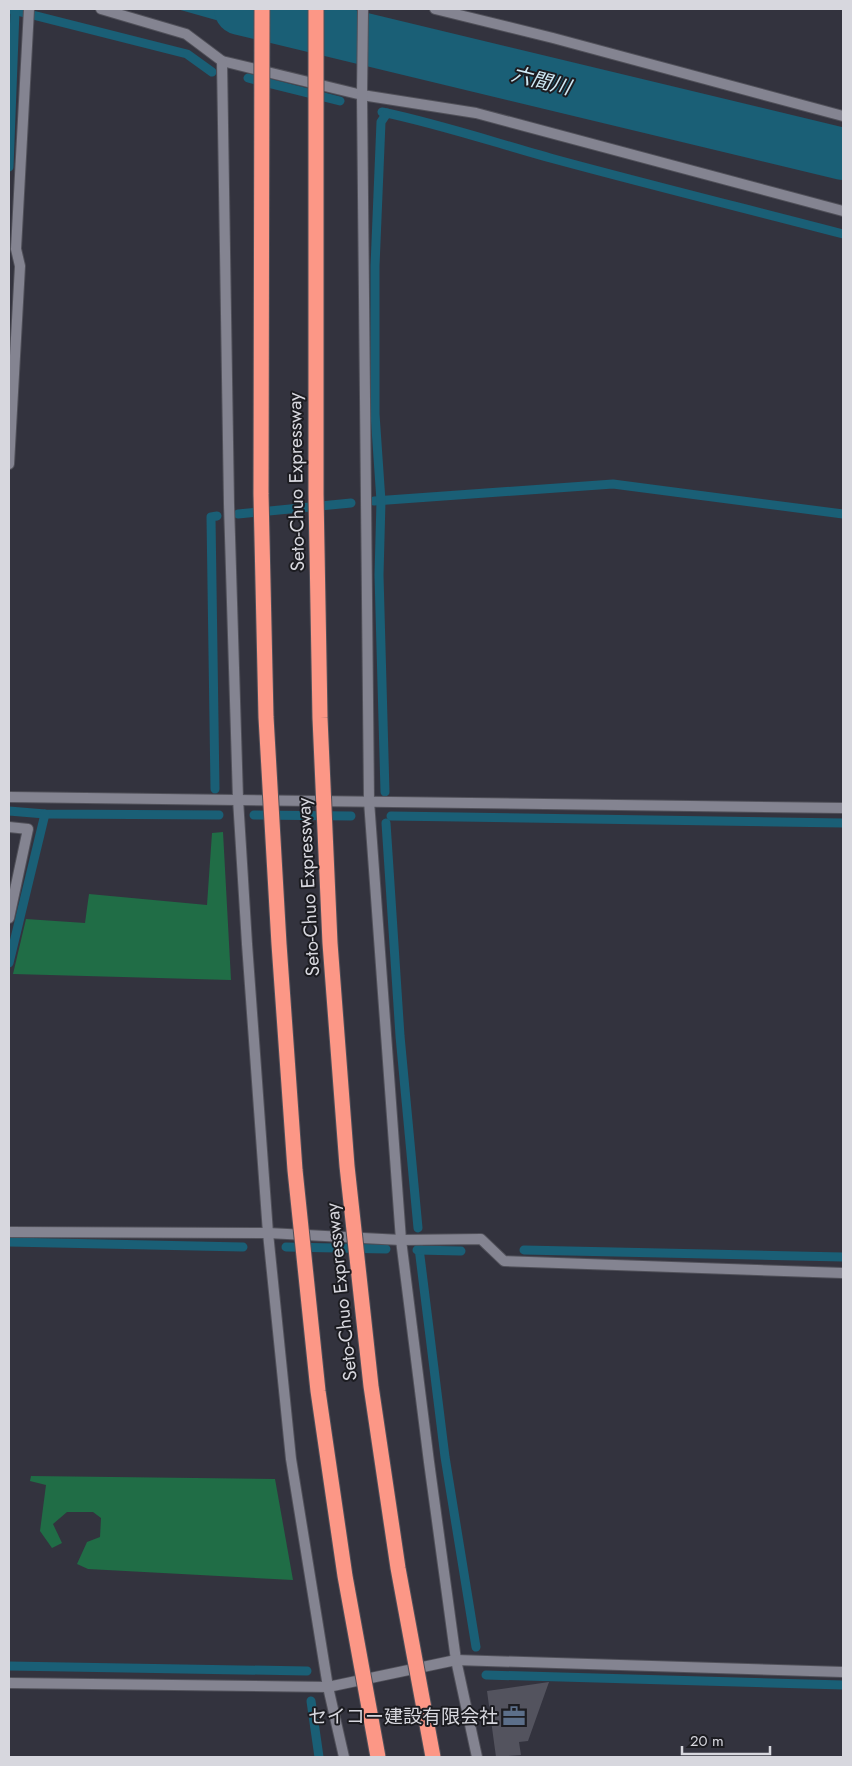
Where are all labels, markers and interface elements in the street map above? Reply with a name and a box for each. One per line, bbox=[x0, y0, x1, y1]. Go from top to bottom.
water label: 六間川 bbox=[508, 60, 576, 103]
street label: Seto-Chuo Expressway bbox=[281, 392, 311, 572]
street label: Seto-Chuo Expressway bbox=[290, 796, 326, 977]
street label: Seto-Chuo Expressway bbox=[318, 1201, 364, 1382]
place label: セイコー建設有限会社 bbox=[308, 1703, 498, 1730]
office icon: セイコー建設有限会社 bbox=[501, 1703, 527, 1729]
scale bar bbox=[682, 1724, 770, 1756]
text: 20 m bbox=[690, 1730, 724, 1752]

